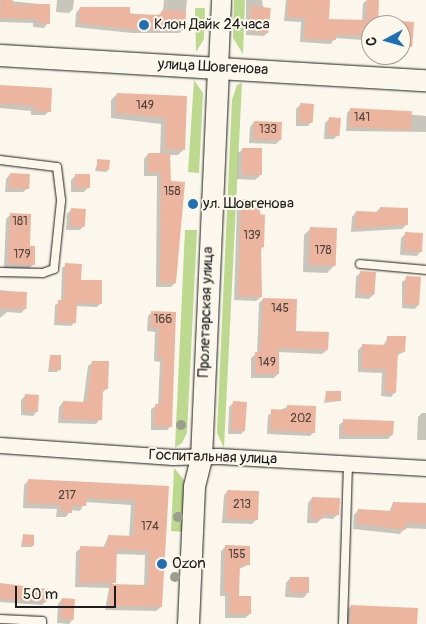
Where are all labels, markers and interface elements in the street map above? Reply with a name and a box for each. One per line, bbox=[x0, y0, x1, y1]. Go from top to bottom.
north arrow bbox=[361, 15, 411, 65]
place label: Клон Дайк 24часа bbox=[154, 16, 270, 34]
marker: Клон Дайк 24часа bbox=[138, 19, 150, 31]
text: С bbox=[363, 36, 380, 47]
street label: улица Шовгенова bbox=[157, 55, 269, 79]
house number: 149 bbox=[136, 99, 154, 113]
house number: 141 bbox=[354, 111, 370, 125]
house number: 133 bbox=[259, 123, 277, 137]
house number: 158 bbox=[163, 185, 181, 199]
place label: ул. Шовгенова bbox=[203, 195, 294, 213]
marker: ул. Шовгенова bbox=[187, 198, 199, 210]
house number: 181 bbox=[12, 215, 28, 229]
house number: 139 bbox=[243, 229, 261, 243]
house number: 178 bbox=[314, 244, 332, 258]
street label: Пролетарская улица bbox=[195, 246, 217, 378]
house number: 179 bbox=[13, 248, 31, 262]
house number: 145 bbox=[271, 302, 289, 316]
house number: 166 bbox=[154, 313, 172, 327]
house number: 149 bbox=[258, 356, 276, 370]
house number: 202 bbox=[290, 412, 312, 426]
street label: Госпитальная улица bbox=[148, 446, 278, 468]
house number: 217 bbox=[58, 489, 76, 503]
house number: 213 bbox=[233, 498, 251, 512]
house number: 174 bbox=[141, 520, 159, 534]
house number: 155 bbox=[228, 548, 246, 562]
place label: Ozon bbox=[172, 555, 206, 573]
marker: Ozon bbox=[156, 558, 168, 570]
scale bar bbox=[18, 576, 119, 608]
text: 50 m bbox=[23, 585, 58, 604]

